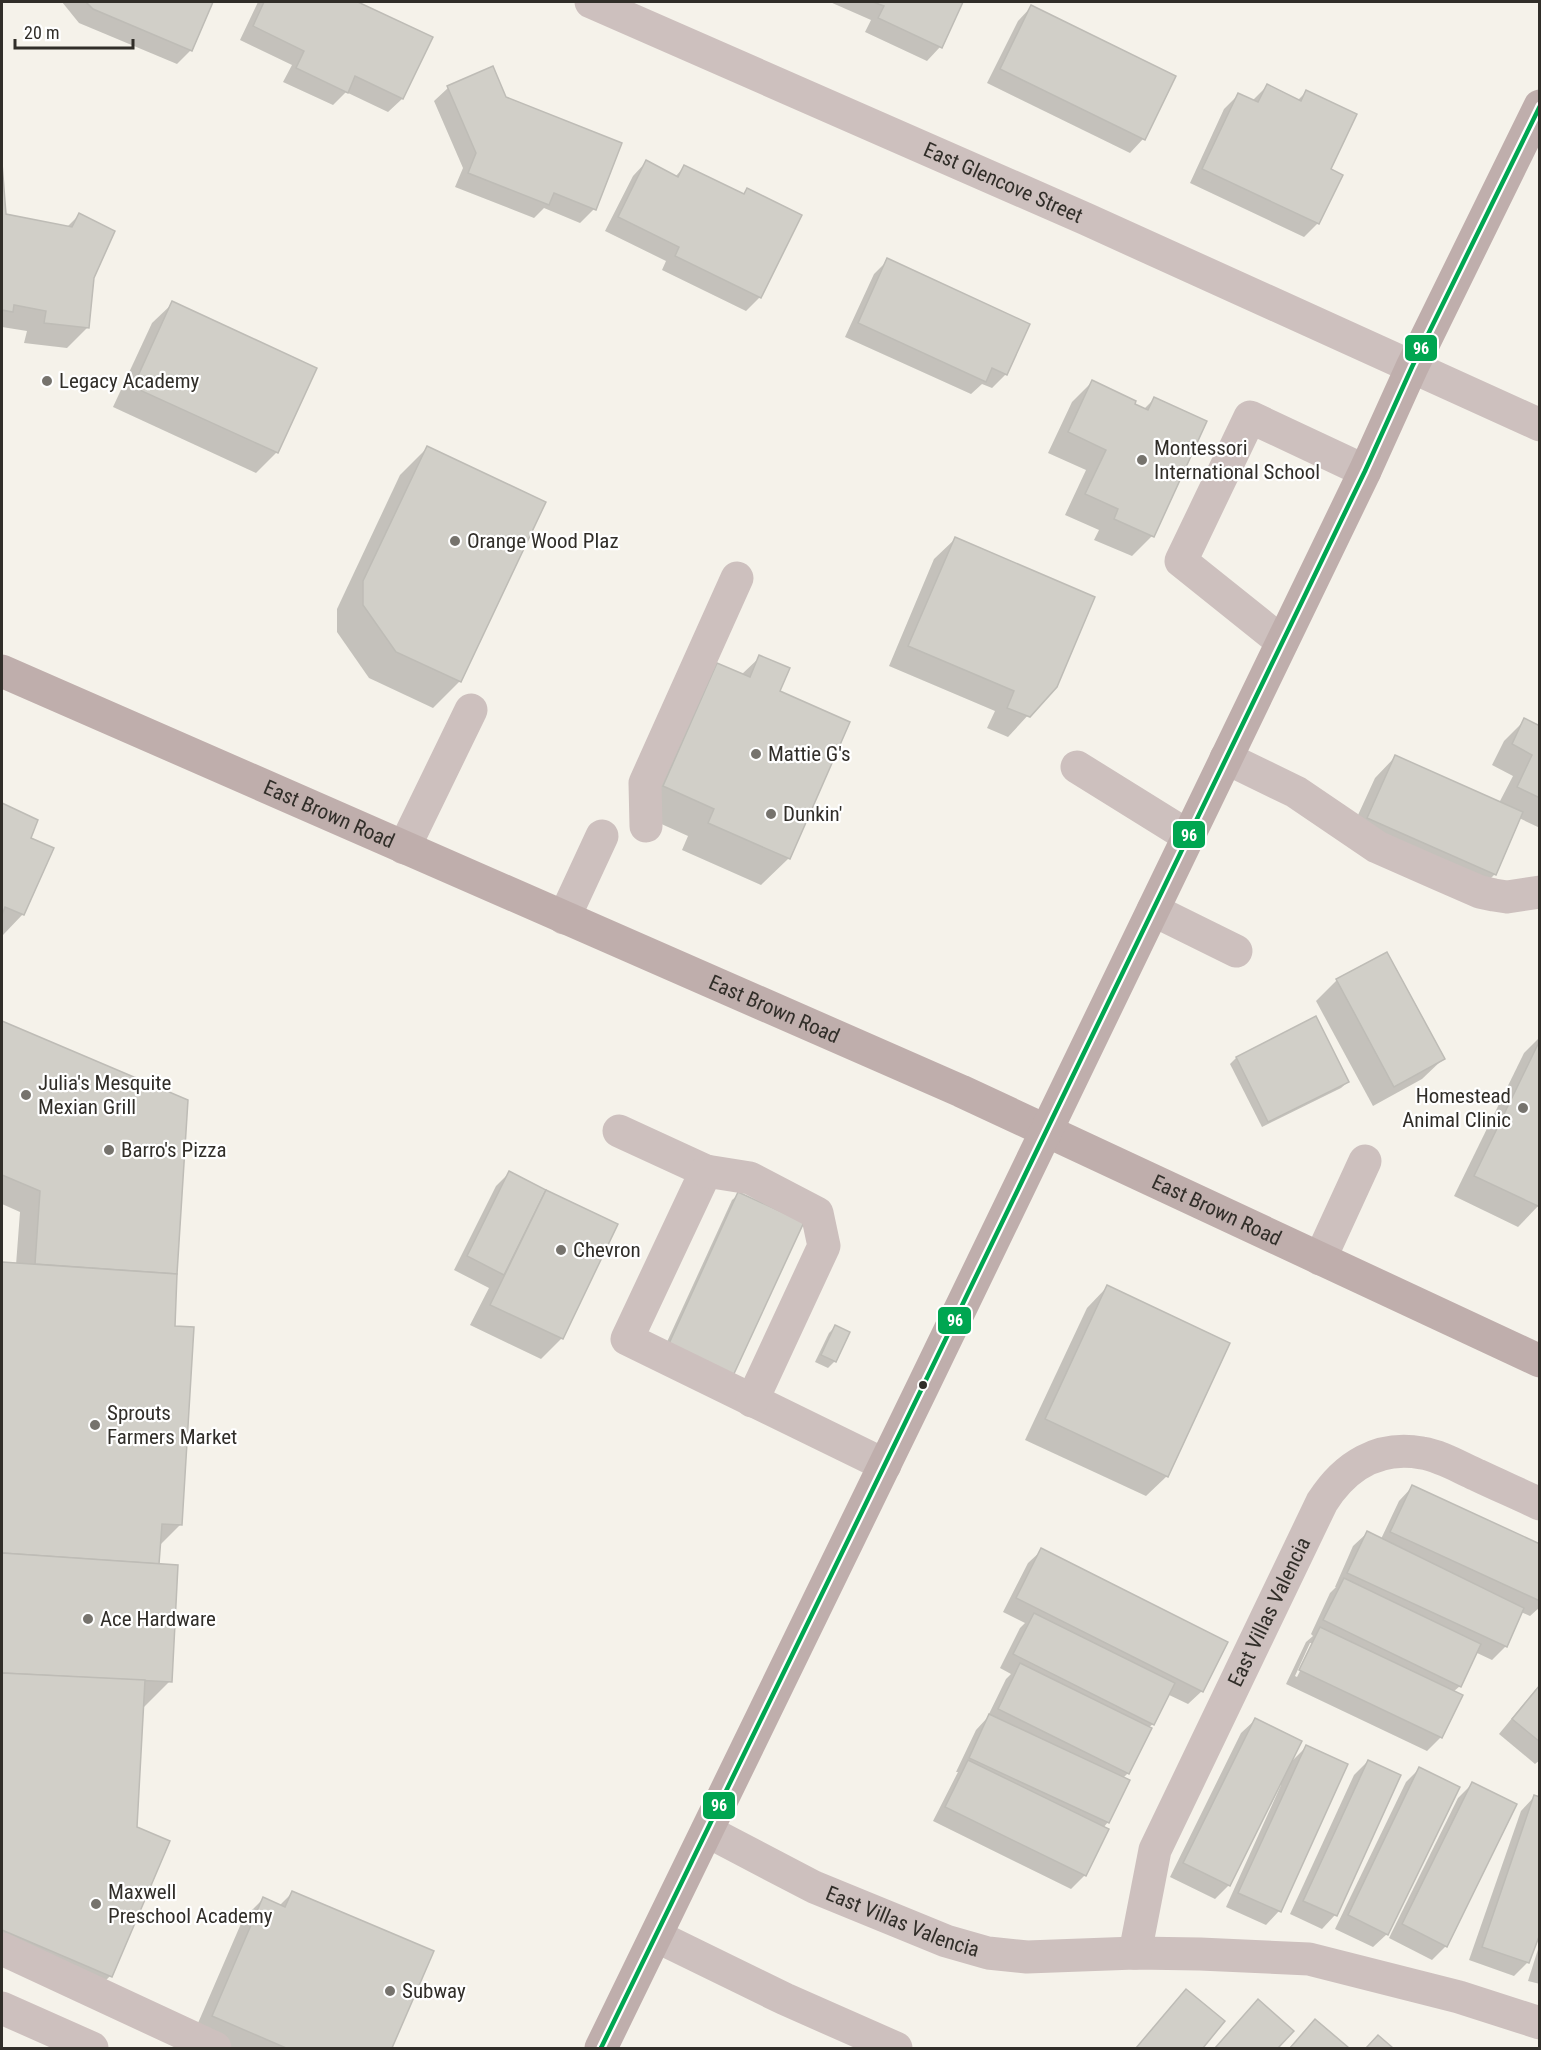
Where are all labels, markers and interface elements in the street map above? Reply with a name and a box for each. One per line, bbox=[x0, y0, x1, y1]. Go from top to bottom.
scale bar bbox=[15, 12, 134, 50]
text: 20 m bbox=[24, 22, 59, 43]
street label: East Glencove Street bbox=[920, 137, 1086, 228]
line badge: 96 bbox=[1404, 334, 1438, 362]
text: 96 bbox=[1413, 339, 1429, 358]
place label: Legacy Academy bbox=[59, 369, 199, 393]
marker: Legacy Academy bbox=[40, 374, 54, 388]
place label: Montessori International School bbox=[1154, 436, 1320, 484]
marker: Montessori International School bbox=[1135, 453, 1149, 467]
place label: Orange Wood Plaz bbox=[467, 529, 619, 553]
marker: Orange Wood Plaz bbox=[448, 534, 462, 548]
place label: Mattie G's bbox=[768, 742, 851, 766]
marker: Mattie G's bbox=[749, 747, 763, 761]
street label: East Brown Road bbox=[260, 775, 398, 853]
place label: Dunkin' bbox=[783, 802, 842, 826]
marker: Dunkin' bbox=[764, 807, 778, 821]
line badge: 96 bbox=[1172, 820, 1206, 849]
text: 96 bbox=[1181, 826, 1197, 845]
street label: East Brown Road bbox=[705, 970, 843, 1048]
place label: Julia's Mesquite Mexian Grill bbox=[38, 1071, 172, 1119]
place label: Homestead Animal Clinic bbox=[1402, 1084, 1511, 1132]
marker: Julia's Mesquite Mexian Grill bbox=[19, 1088, 33, 1102]
marker: Homestead Animal Clinic bbox=[1516, 1101, 1530, 1115]
place label: Barro's Pizza bbox=[121, 1138, 226, 1162]
marker: Barro's Pizza bbox=[102, 1143, 116, 1157]
street label: East Brown Road bbox=[1148, 1170, 1285, 1251]
place label: Chevron bbox=[573, 1238, 641, 1262]
marker: Chevron bbox=[554, 1243, 568, 1257]
line badge: 96 bbox=[937, 1306, 972, 1335]
text: 96 bbox=[947, 1311, 963, 1330]
unlabelled marker bbox=[917, 1379, 929, 1391]
place label: Sprouts Farmers Market bbox=[107, 1401, 237, 1449]
marker: Sprouts Farmers Market bbox=[88, 1418, 102, 1432]
street label: East Villas Valencia bbox=[1223, 1533, 1315, 1690]
place label: Ace Hardware bbox=[100, 1607, 216, 1631]
marker: Ace Hardware bbox=[81, 1612, 95, 1626]
line badge: 96 bbox=[702, 1791, 736, 1820]
text: 96 bbox=[711, 1796, 727, 1815]
place label: Maxwell Preschool Academy bbox=[108, 1880, 273, 1928]
street label: East Villas Valencia bbox=[822, 1881, 982, 1962]
marker: Maxwell Preschool Academy bbox=[89, 1897, 103, 1911]
place label: Subway bbox=[402, 1979, 466, 2003]
marker: Subway bbox=[383, 1984, 397, 1998]

